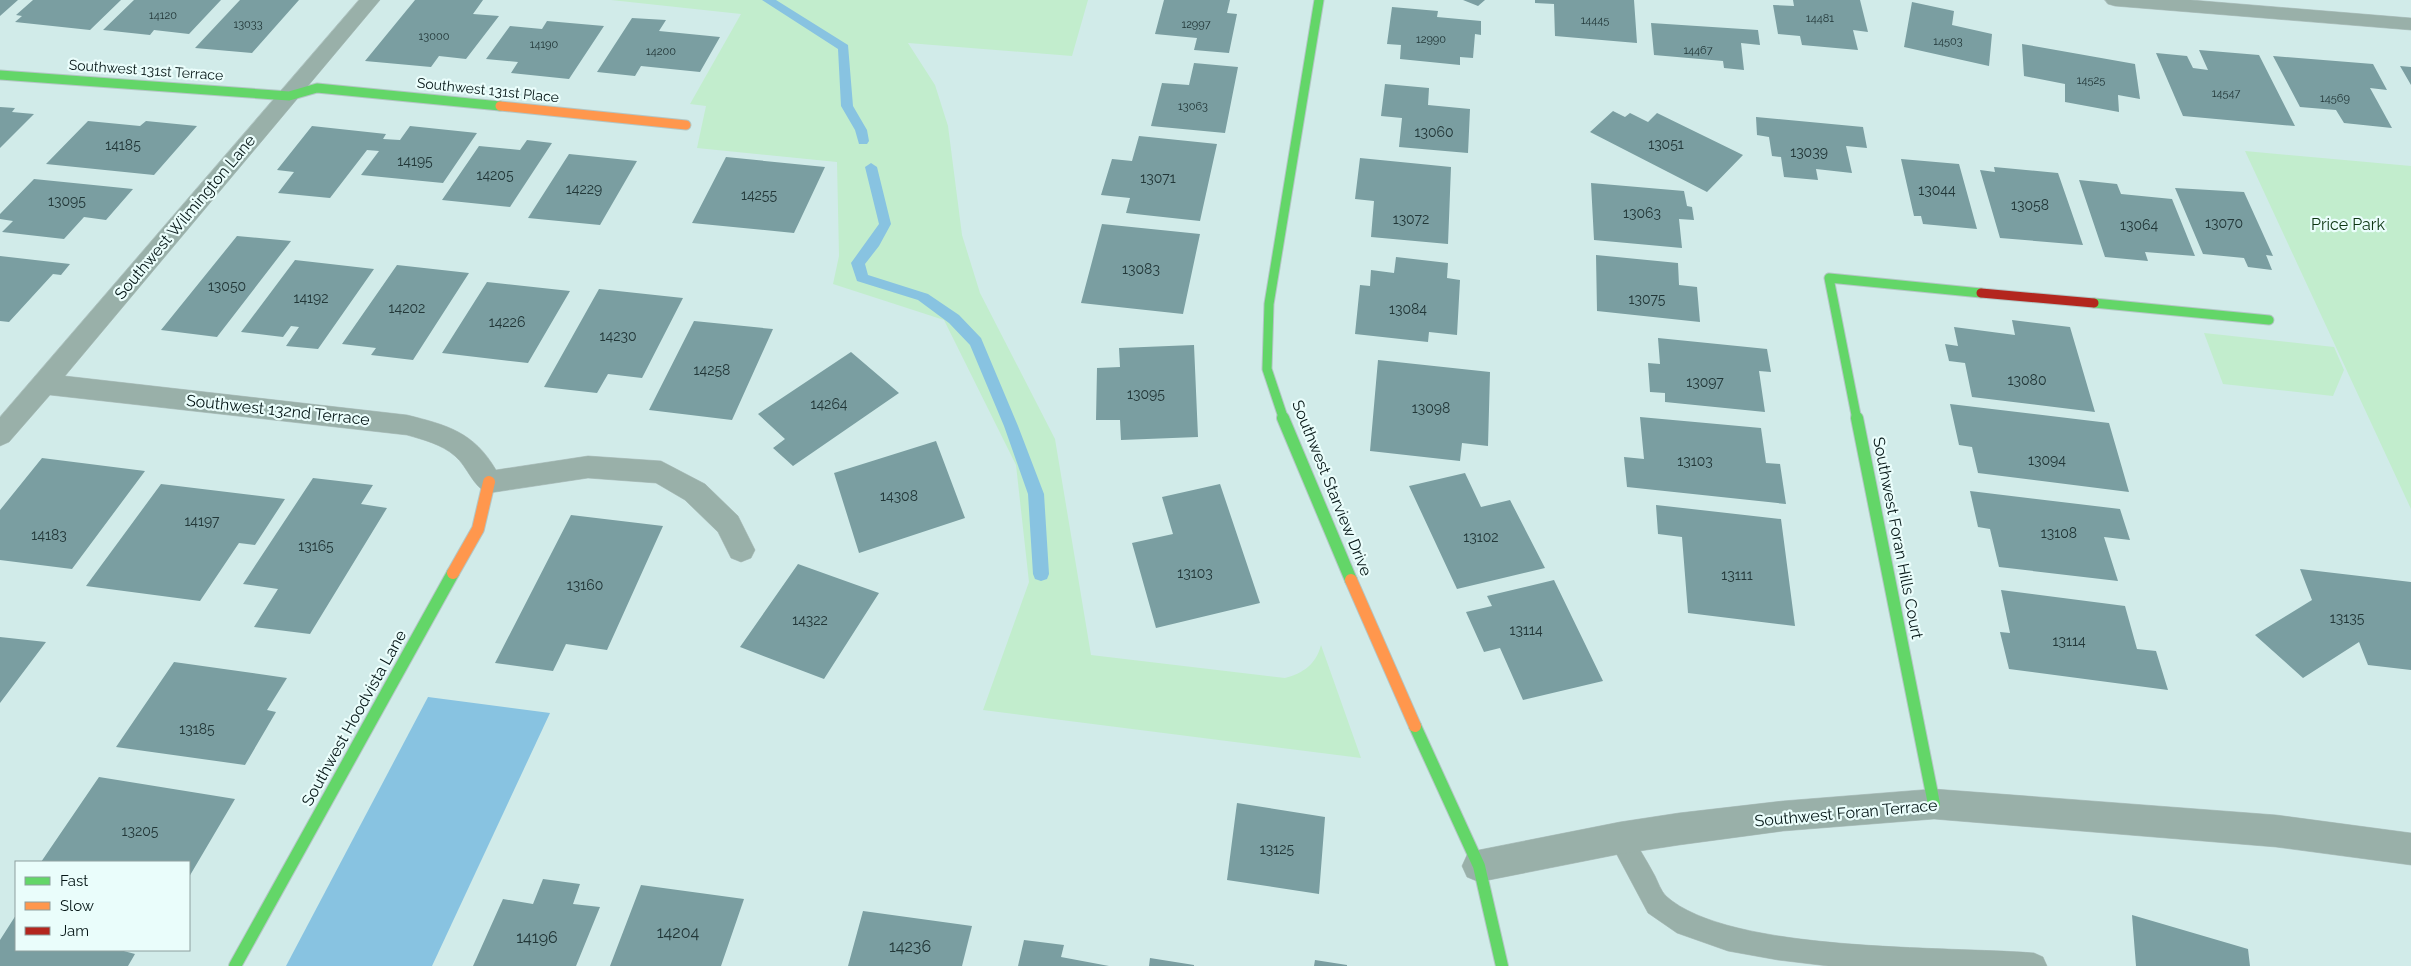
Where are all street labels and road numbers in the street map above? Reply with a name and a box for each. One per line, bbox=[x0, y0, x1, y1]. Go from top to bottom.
street label: Southwest 131st Terrace bbox=[68, 57, 224, 83]
street label: Southwest 131st Place bbox=[416, 75, 560, 105]
street label: Southwest Wilmington Lane bbox=[111, 131, 259, 303]
street label: Southwest 132nd Terrace bbox=[185, 391, 371, 429]
street label: Southwest Starview Drive bbox=[1288, 397, 1376, 579]
street label: Southwest Foran Hills Court bbox=[1869, 435, 1927, 641]
street label: Southwest Hoodvista Lane bbox=[298, 627, 410, 809]
street label: Southwest Foran Terrace bbox=[1754, 796, 1938, 830]

